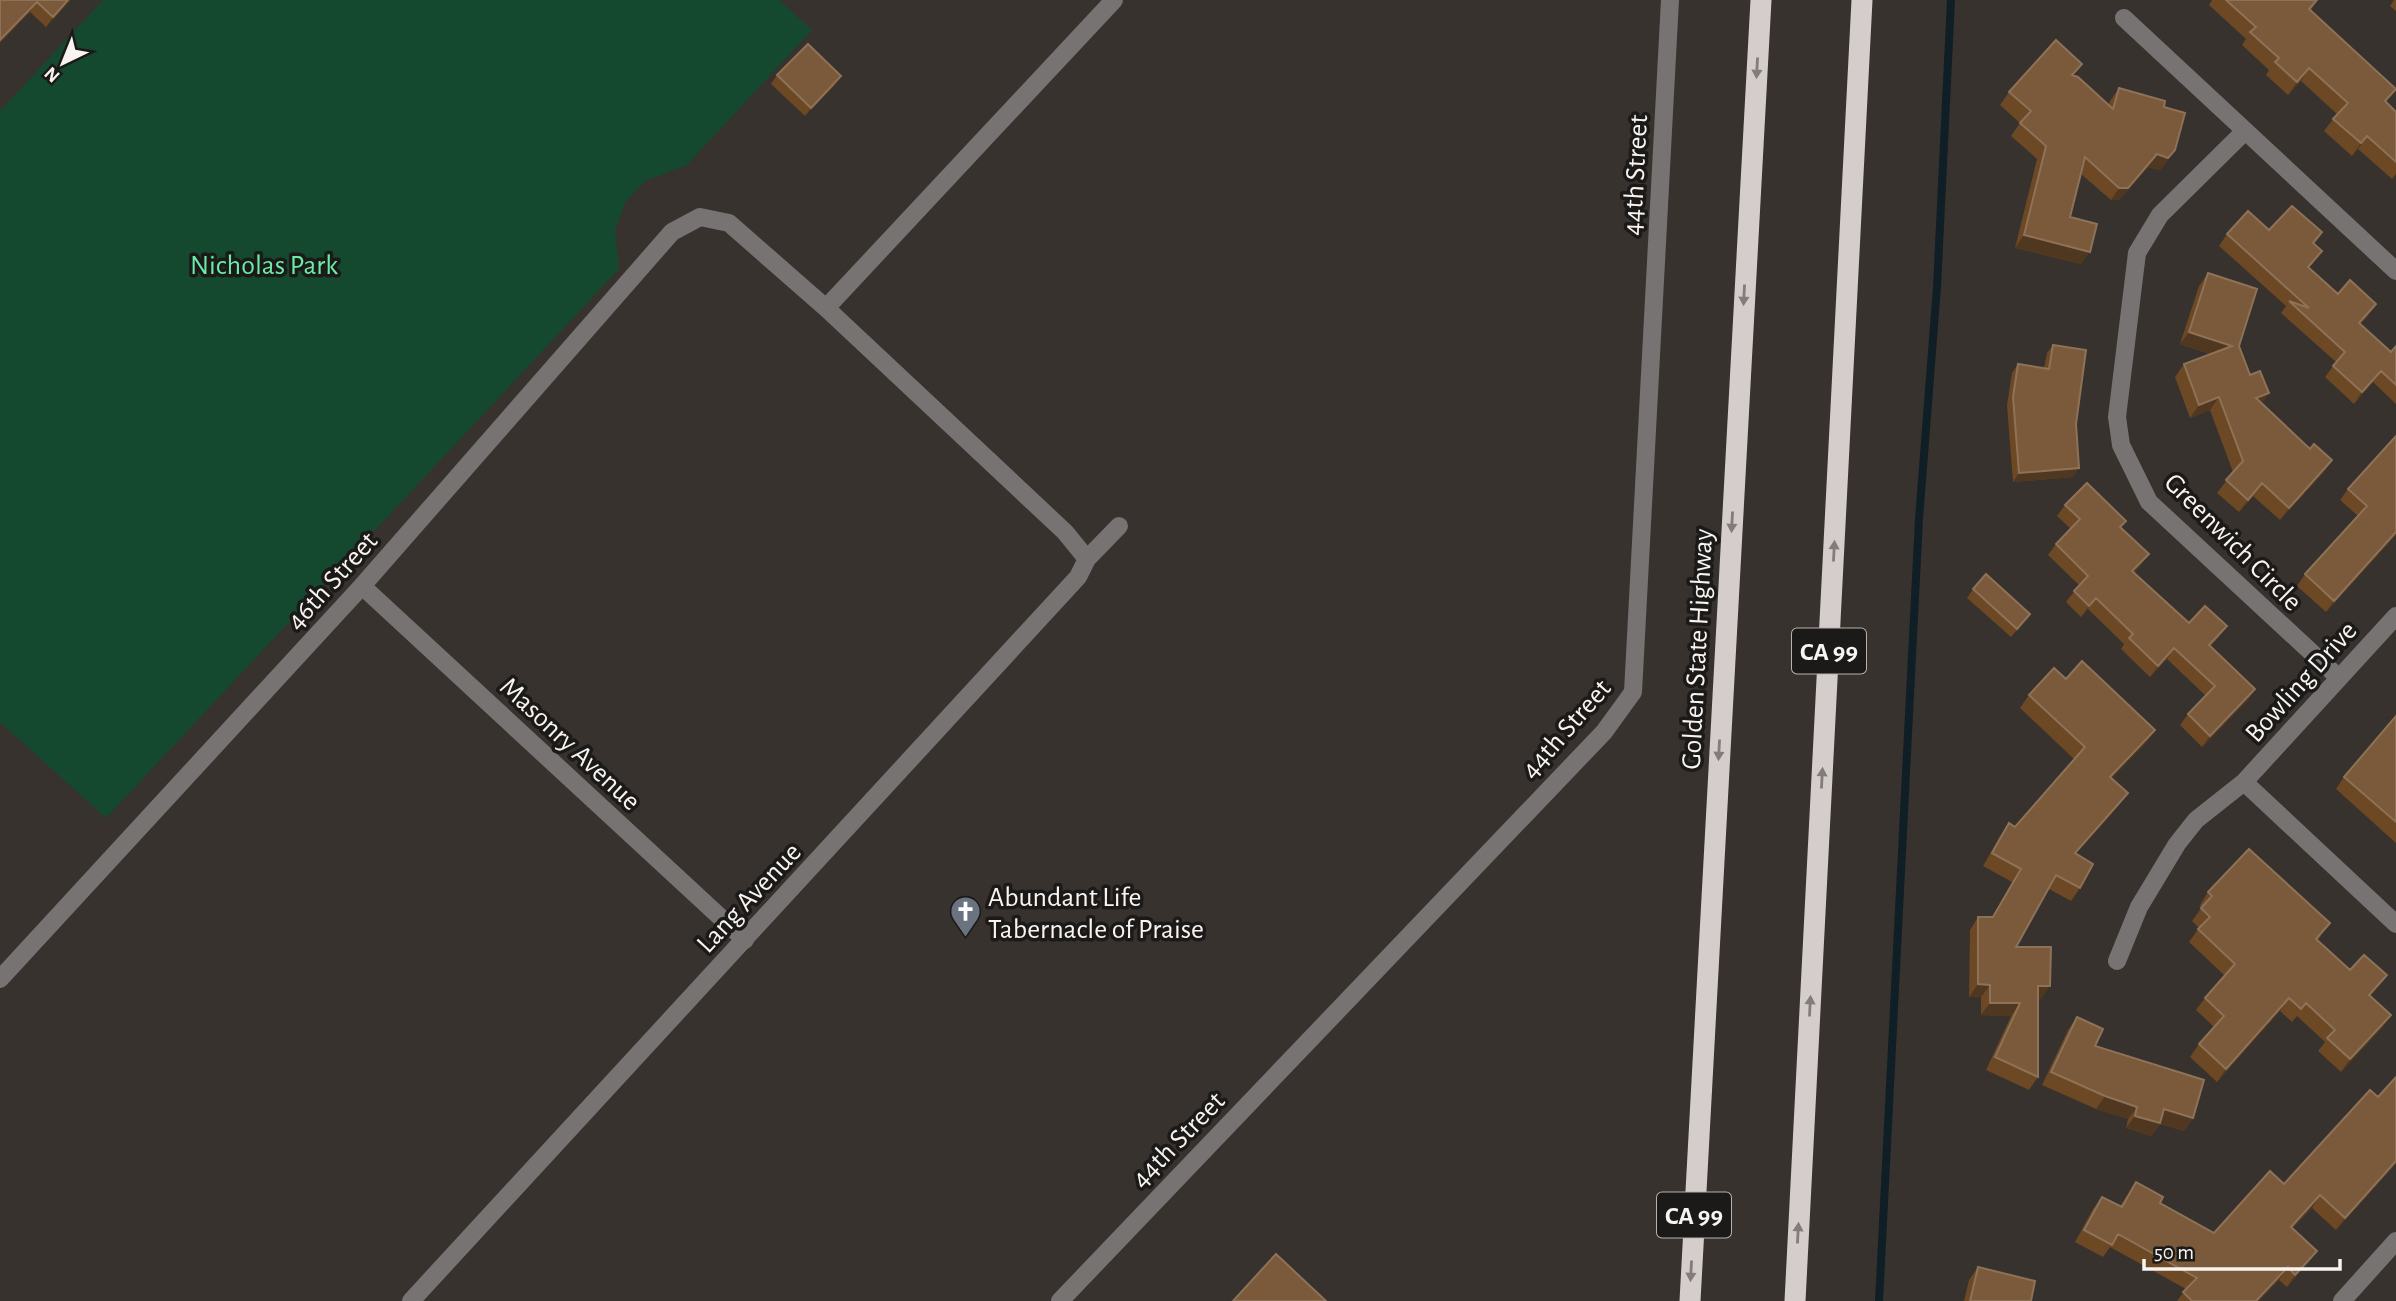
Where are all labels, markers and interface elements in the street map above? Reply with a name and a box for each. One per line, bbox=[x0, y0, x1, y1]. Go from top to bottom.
north arrow bbox=[28, 28, 98, 98]
one-way arrow bbox=[1752, 57, 1763, 79]
text: N bbox=[41, 63, 64, 86]
street label: 44th Street bbox=[1619, 114, 1653, 236]
park label: Nicholas Park bbox=[190, 252, 338, 280]
one-way arrow bbox=[1739, 284, 1750, 306]
street label: Greenwich Circle bbox=[2158, 468, 2307, 617]
one-way arrow bbox=[1726, 512, 1737, 534]
street label: 46th Street bbox=[282, 527, 383, 636]
street label: Golden State Highway bbox=[1678, 528, 1718, 770]
one-way arrow bbox=[1829, 540, 1840, 562]
street label: Bowling Drive bbox=[2240, 617, 2363, 748]
road number: CA 99 bbox=[1792, 628, 1866, 674]
street label: Masonry Avenue bbox=[494, 673, 645, 816]
street label: 44th Street bbox=[1516, 674, 1617, 784]
one-way arrow bbox=[1713, 739, 1724, 761]
one-way arrow bbox=[1817, 767, 1828, 789]
street label: Lang Avenue bbox=[692, 838, 807, 959]
place label: Abundant Life Tabernacle of Praise bbox=[988, 884, 1204, 944]
church icon: Abundant Life Tabernacle of Praise bbox=[948, 895, 982, 939]
one-way arrow bbox=[1805, 994, 1816, 1016]
street label: 44th Street bbox=[1126, 1087, 1231, 1194]
road number: CA 99 bbox=[1657, 1192, 1731, 1238]
one-way arrow bbox=[1793, 1222, 1804, 1244]
scale bar bbox=[2144, 1228, 2340, 1272]
text: 50 m bbox=[2154, 1242, 2194, 1263]
one-way arrow bbox=[1686, 1260, 1697, 1282]

